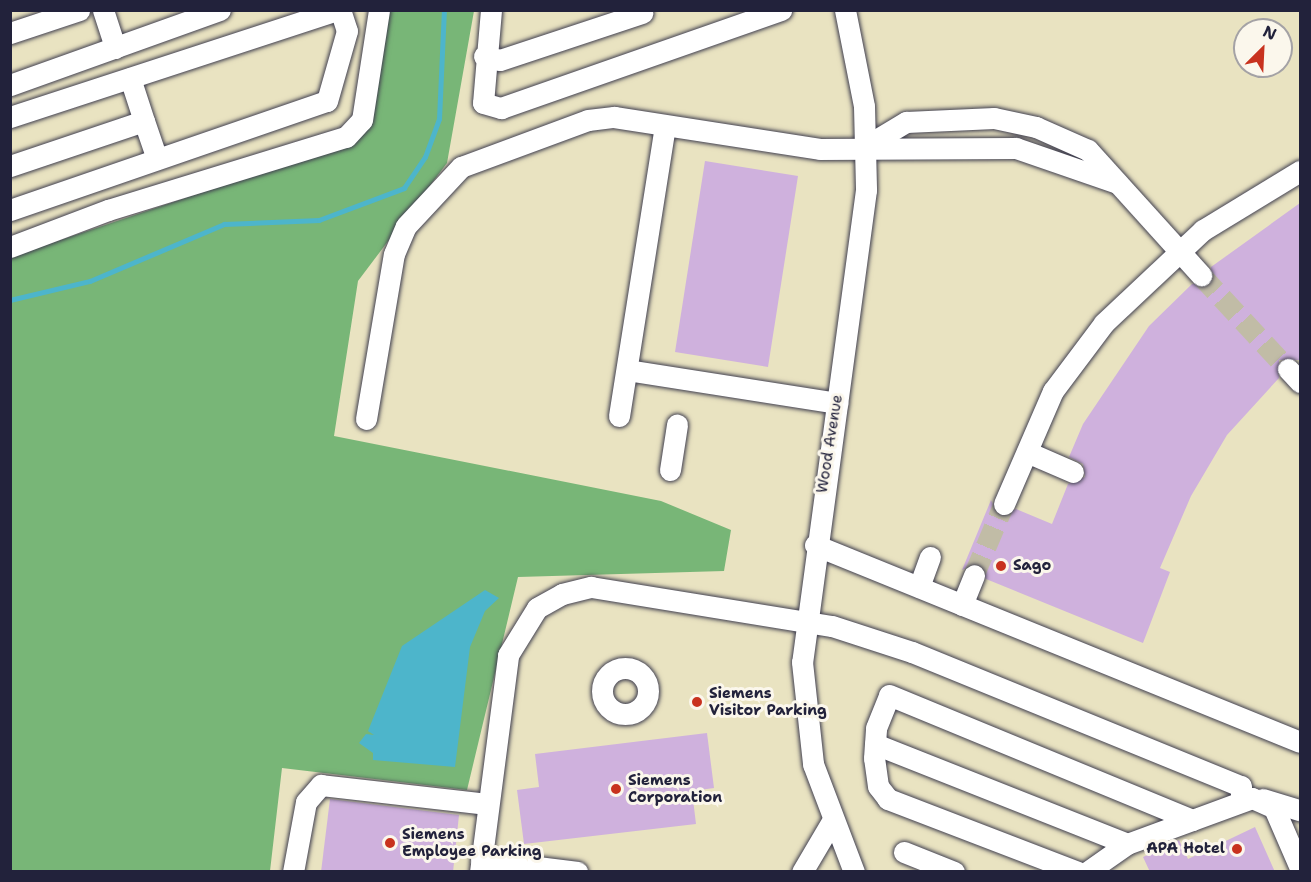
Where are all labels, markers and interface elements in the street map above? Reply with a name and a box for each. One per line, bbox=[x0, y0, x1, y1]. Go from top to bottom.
north arrow bbox=[1233, 18, 1293, 78]
text: N bbox=[1260, 21, 1280, 45]
street label: Wood Avenue bbox=[813, 393, 847, 495]
place label: Sago bbox=[1013, 557, 1051, 575]
marker: Sago bbox=[994, 559, 1008, 573]
place label: Siemens Visitor Parking bbox=[709, 684, 827, 719]
marker: Siemens Visitor Parking bbox=[690, 695, 704, 709]
place label: Siemens Corporation bbox=[628, 771, 722, 806]
marker: Siemens Corporation bbox=[609, 782, 623, 796]
place label: Siemens Employee Parking bbox=[402, 825, 542, 860]
marker: Siemens Employee Parking bbox=[383, 836, 397, 850]
place label: APA Hotel bbox=[1146, 840, 1225, 858]
marker: APA Hotel bbox=[1230, 842, 1244, 856]

